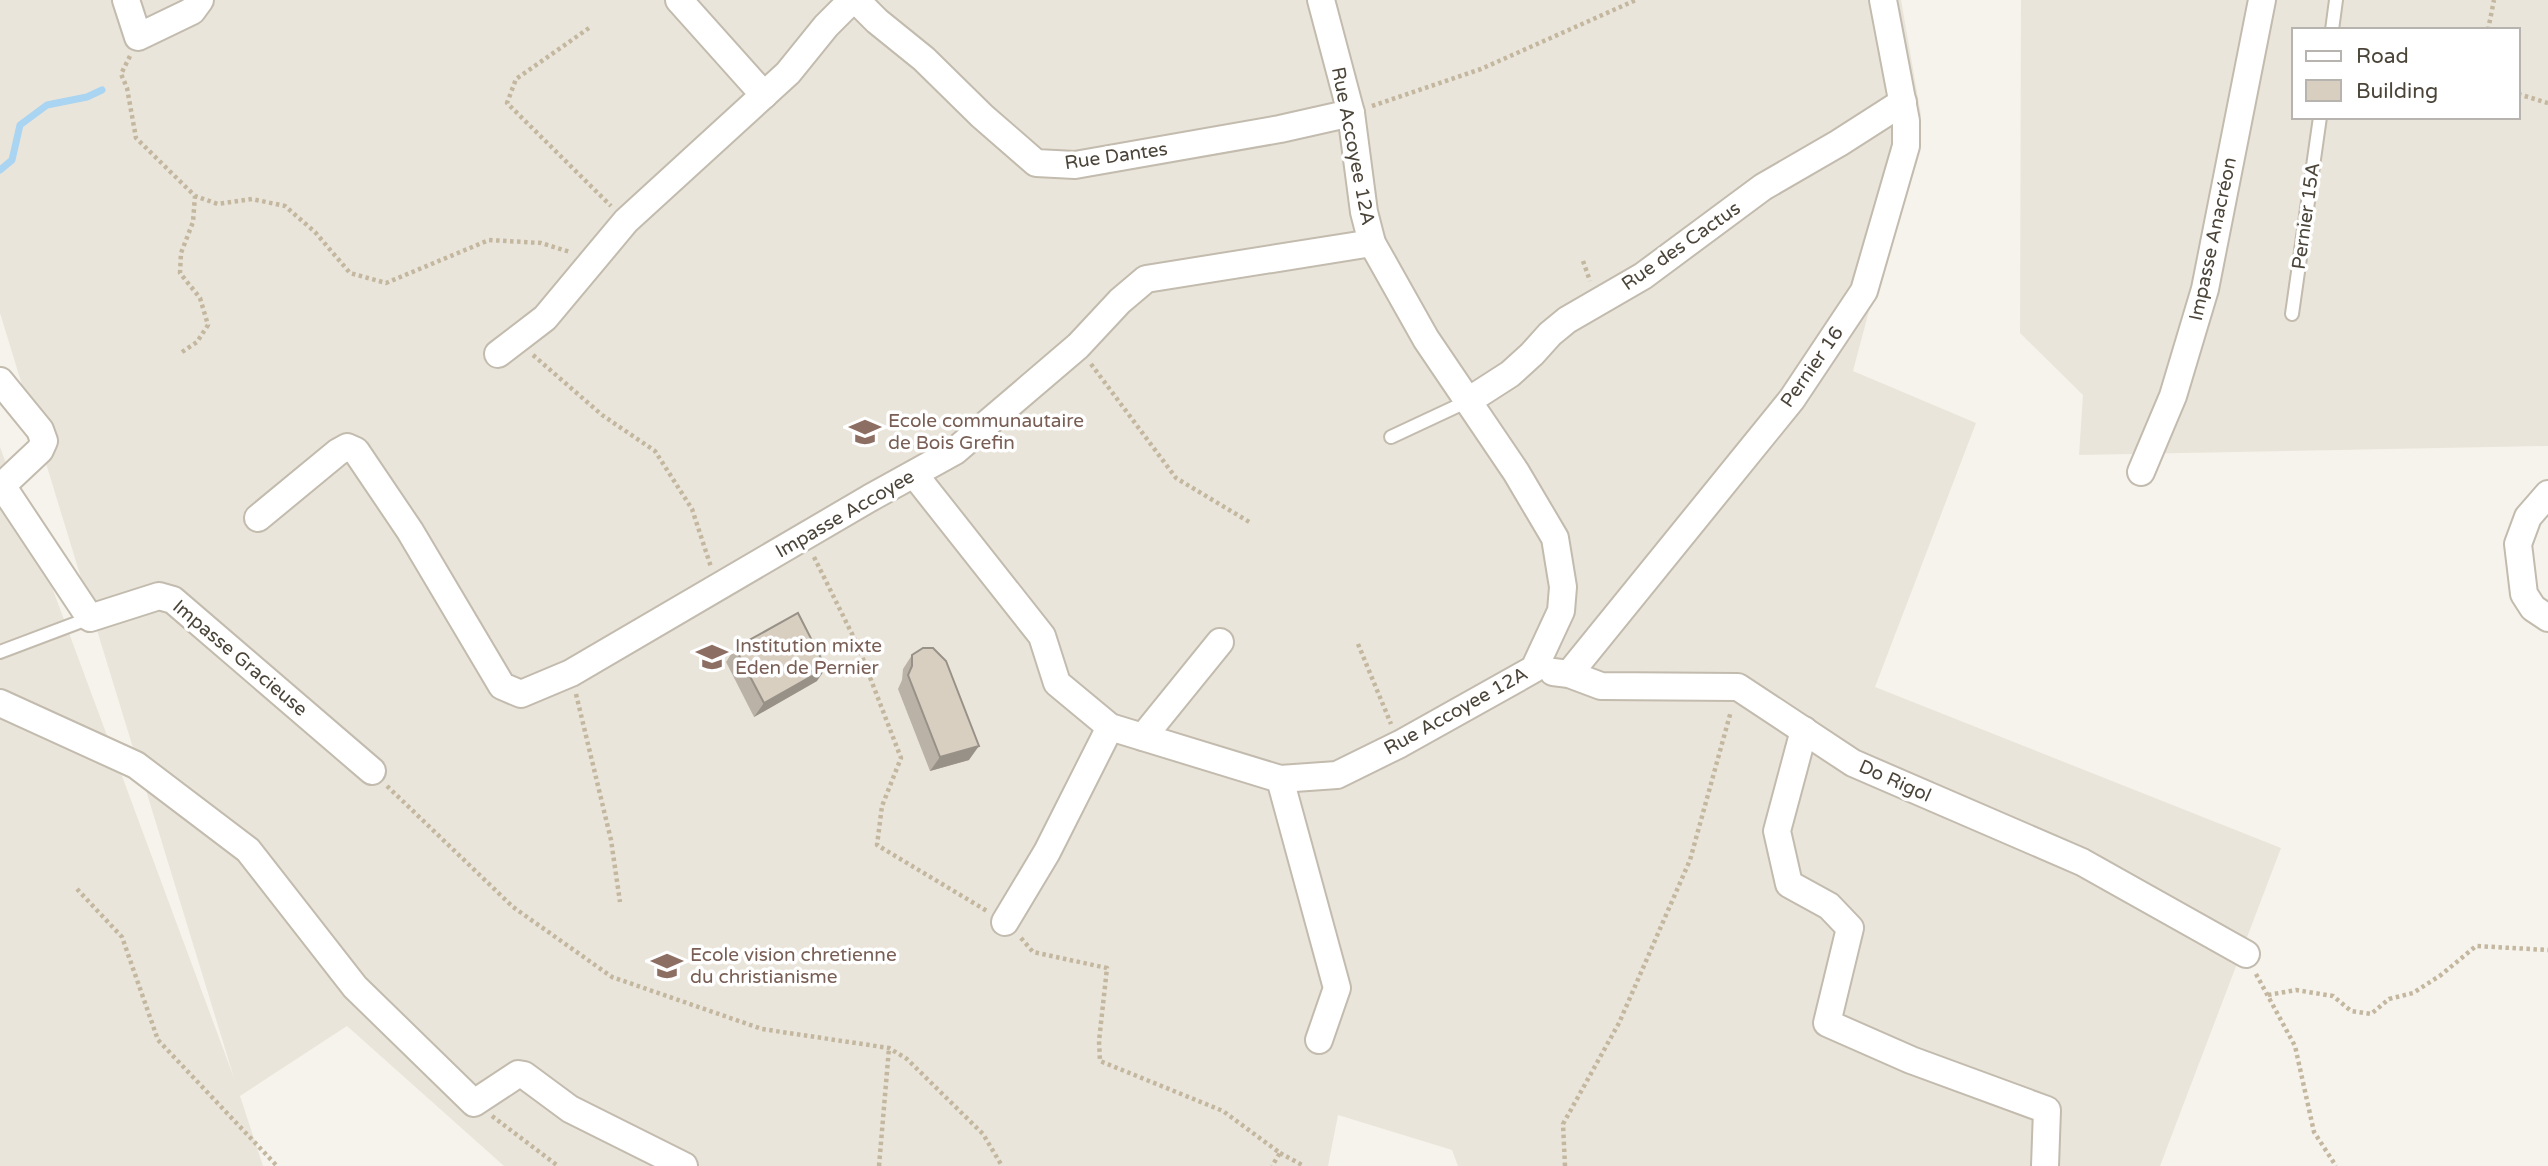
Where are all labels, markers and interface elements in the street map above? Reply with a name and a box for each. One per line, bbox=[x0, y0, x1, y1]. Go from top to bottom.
legend bbox=[2292, 28, 2520, 119]
text: Road bbox=[2356, 44, 2409, 69]
street label: Rue Accoyee 12A bbox=[1327, 65, 1379, 227]
text: Building bbox=[2356, 79, 2438, 104]
street label: Rue Dantes bbox=[1063, 138, 1169, 174]
street label: Impasse Anacréon bbox=[2185, 155, 2241, 323]
street label: Pernier 15A bbox=[2288, 161, 2324, 271]
street label: Rue des Cactus bbox=[1618, 197, 1744, 295]
street label: Pernier 16 bbox=[1776, 322, 1848, 412]
place label: Ecole communautaire de Bois Grefin bbox=[888, 410, 1084, 454]
school or university icon: Ecole communautaire de Bois Grefin bbox=[848, 415, 882, 449]
street label: Impasse Accoyee bbox=[772, 465, 918, 563]
street label: Impasse Gracieuse bbox=[168, 595, 312, 721]
place label: Institution mixte Eden de Pernier bbox=[735, 635, 882, 679]
school or university icon: Institution mixte Eden de Pernier bbox=[695, 640, 729, 674]
street label: Rue Accoyee 12A bbox=[1380, 662, 1532, 760]
street label: Do Rigol bbox=[1855, 755, 1935, 807]
place label: Ecole vision chretienne du christianisme bbox=[690, 944, 897, 988]
school or university icon: Ecole vision chretienne du christianisme bbox=[650, 949, 684, 983]

